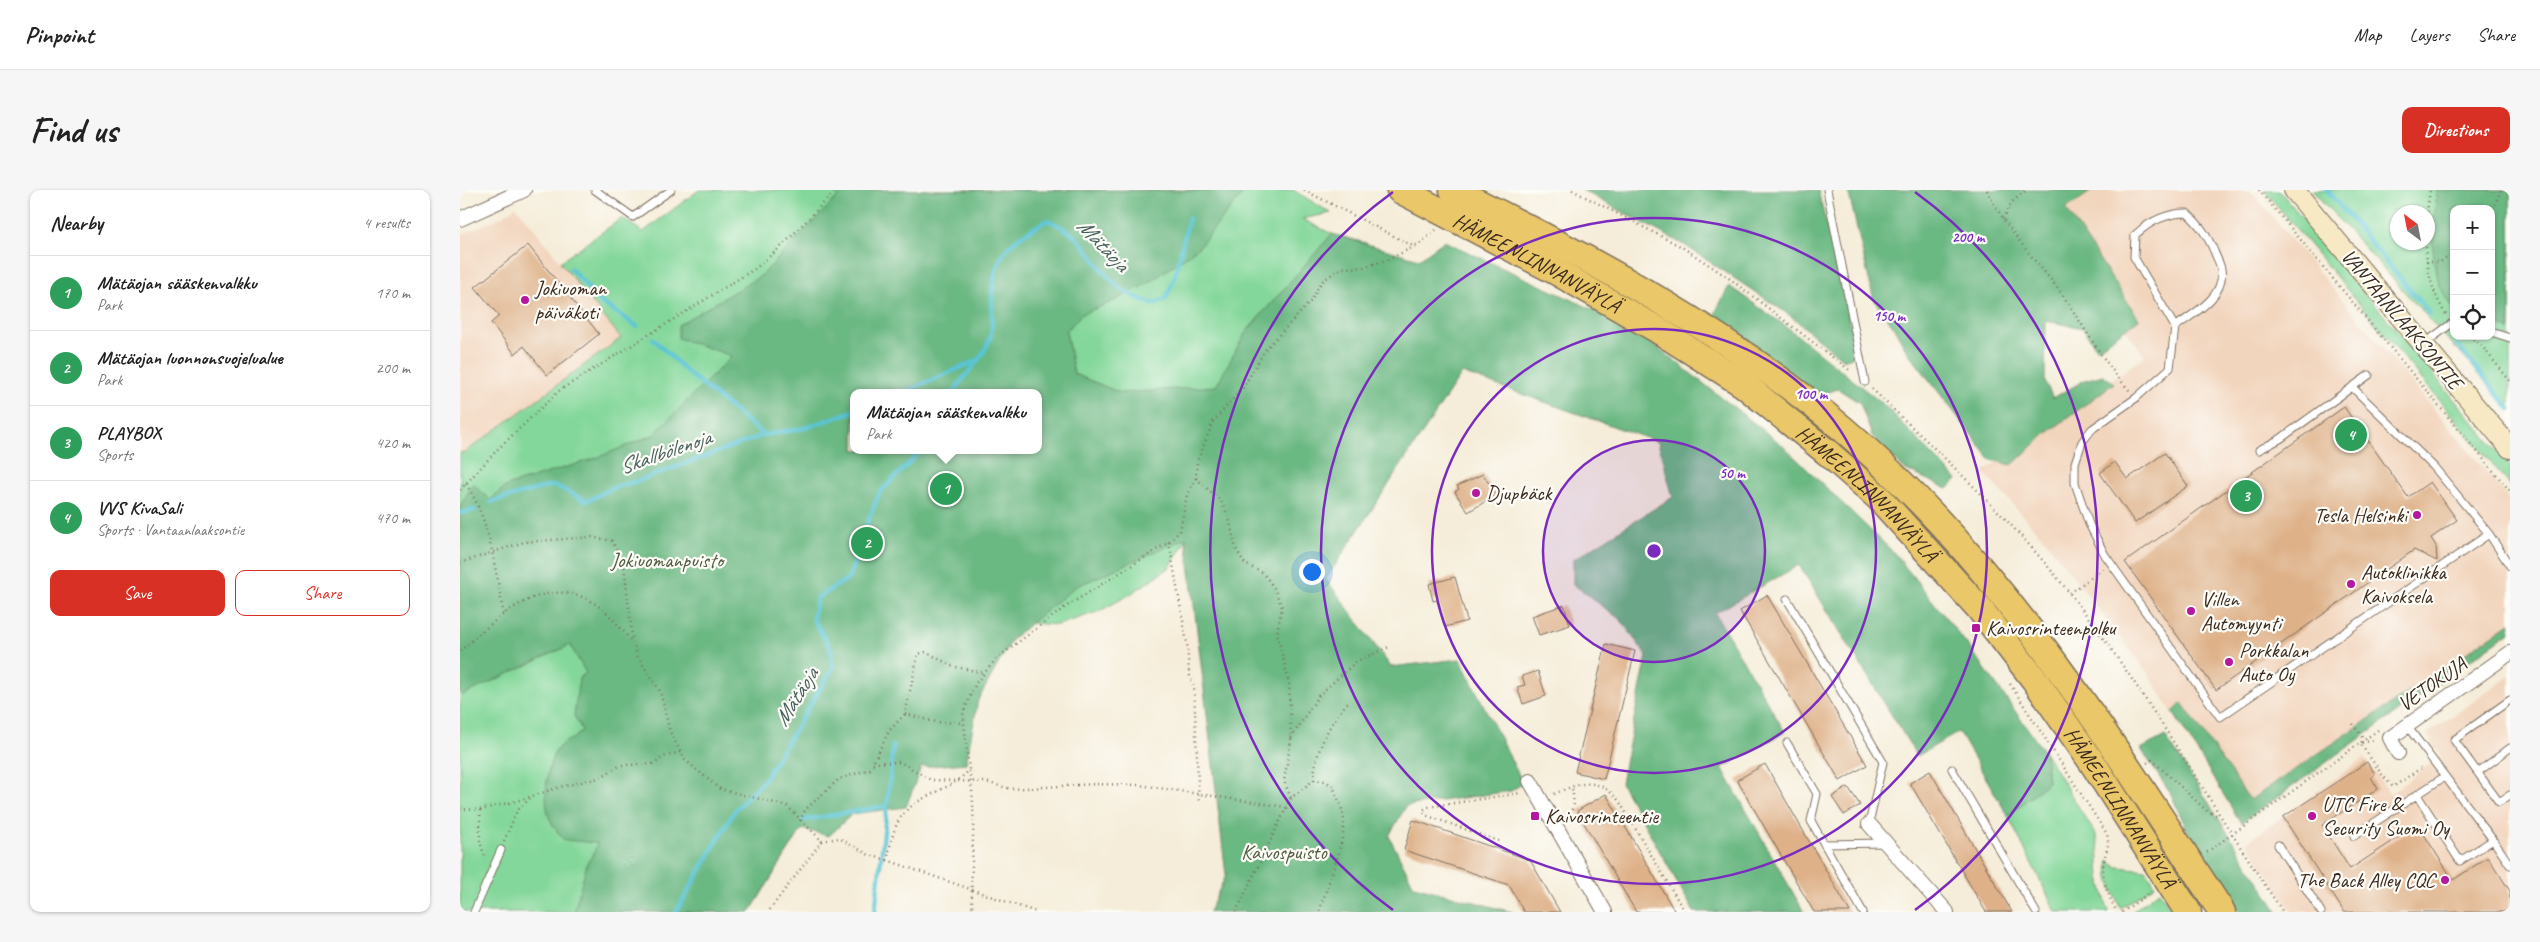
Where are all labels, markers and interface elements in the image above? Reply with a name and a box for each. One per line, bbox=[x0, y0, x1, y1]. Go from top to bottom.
text: Pinpoint bbox=[25, 20, 94, 50]
text: Map bbox=[2354, 24, 2382, 46]
text: Layers bbox=[2410, 24, 2449, 46]
text: Share bbox=[2477, 24, 2515, 46]
button: Directions bbox=[2402, 107, 2510, 153]
text: Find us bbox=[30, 108, 117, 153]
north arrow bbox=[2390, 205, 2435, 250]
map controls bbox=[2450, 205, 2495, 340]
button: + bbox=[2450, 205, 2495, 250]
street label: HÄMEENLINNANVÄYLÄ bbox=[1449, 207, 1628, 320]
text: Nearby bbox=[50, 210, 103, 236]
water label: Mätäoja bbox=[1071, 212, 1137, 279]
text: 4 results bbox=[363, 213, 410, 233]
text: 200 m bbox=[1952, 228, 1986, 247]
street label: VANTAANLAAKSONTIE bbox=[2336, 243, 2470, 397]
button: − bbox=[2450, 250, 2495, 295]
text: Mätäojan sääskenvalkku bbox=[97, 271, 256, 295]
place label: Jokiuoman päiväkoti bbox=[534, 275, 608, 325]
text: 1 bbox=[62, 283, 70, 303]
text: 170 m bbox=[376, 283, 410, 303]
marker: Jokiuoman päiväkoti bbox=[519, 294, 531, 306]
text: Park bbox=[97, 295, 122, 315]
button: locate bbox=[2450, 295, 2495, 340]
text: 150 m bbox=[1873, 307, 1907, 326]
text: Mätäojan luonnonsuojelualue bbox=[97, 346, 283, 370]
text: 2 bbox=[62, 358, 70, 378]
text: 200 m bbox=[376, 358, 410, 378]
text: Park bbox=[97, 370, 122, 390]
text: 100 m bbox=[1795, 385, 1829, 404]
popup bbox=[850, 389, 1042, 454]
text: Mätäojan sääskenvalkku bbox=[866, 400, 1026, 424]
pin: 4 bbox=[2335, 416, 2367, 454]
street label: HÄMEENLINNANVÄYLÄ bbox=[1791, 420, 1946, 570]
text: PLAYBOX bbox=[97, 421, 161, 445]
water label: Skallbölenoja bbox=[615, 422, 717, 481]
text: Park bbox=[866, 424, 892, 444]
text: 3 bbox=[62, 433, 70, 453]
text: 420 m bbox=[376, 433, 410, 453]
text: Sports bbox=[97, 445, 133, 465]
text: 50 m bbox=[1719, 464, 1746, 483]
pin: 1 bbox=[930, 470, 962, 508]
pin: 3 bbox=[2230, 477, 2262, 515]
place label: Djupbäck bbox=[1486, 480, 1553, 506]
marker: Djupbäck bbox=[1470, 487, 1482, 499]
text: VVS KivaSali bbox=[97, 496, 182, 520]
place label: Tesla Helsinki bbox=[2314, 502, 2410, 528]
text: 4 bbox=[62, 508, 70, 528]
text: 470 m bbox=[376, 508, 410, 528]
marker: Tesla Helsinki bbox=[2411, 509, 2423, 521]
text: Sports · Vantaanlaaksontie bbox=[97, 520, 244, 540]
pin: 2 bbox=[851, 524, 883, 562]
centre of rings bbox=[1645, 542, 1663, 560]
park label: Jokiuomanpuisto bbox=[610, 547, 726, 573]
your location bbox=[1299, 559, 1325, 585]
place label: Autoklinikka Kaivoksela bbox=[2361, 559, 2447, 609]
button: Save bbox=[50, 570, 225, 616]
button: Share bbox=[235, 570, 410, 616]
marker: Autoklinikka Kaivoksela bbox=[2345, 578, 2357, 590]
place label: Villen Automyynti bbox=[2201, 586, 2284, 636]
marker: Villen Automyynti bbox=[2185, 605, 2197, 617]
place label: Kaivosrinteenpolku bbox=[1986, 615, 2117, 641]
marker: Kaivosrinteenpolku bbox=[1970, 622, 1982, 634]
place label: Porkkalan Auto Oy bbox=[2239, 637, 2309, 687]
street label: VETOKUJA bbox=[2393, 650, 2473, 717]
marker: Porkkalan Auto Oy bbox=[2223, 656, 2235, 668]
water label: Mätäoja bbox=[767, 661, 826, 731]
street label: HÄMEENLINNANVÄYLÄ bbox=[2059, 722, 2184, 896]
place label: UTC Fire & Security Suomi Oy bbox=[2322, 791, 2451, 841]
place label: Kaivosrinteentie bbox=[1545, 803, 1659, 829]
marker: Kaivosrinteentie bbox=[1529, 810, 1541, 822]
marker: UTC Fire & Security Suomi Oy bbox=[2306, 810, 2318, 822]
park label: Kaivospuisto bbox=[1241, 839, 1328, 865]
place label: The Back Alley CQC bbox=[2297, 867, 2438, 893]
marker: The Back Alley CQC bbox=[2439, 874, 2451, 886]

